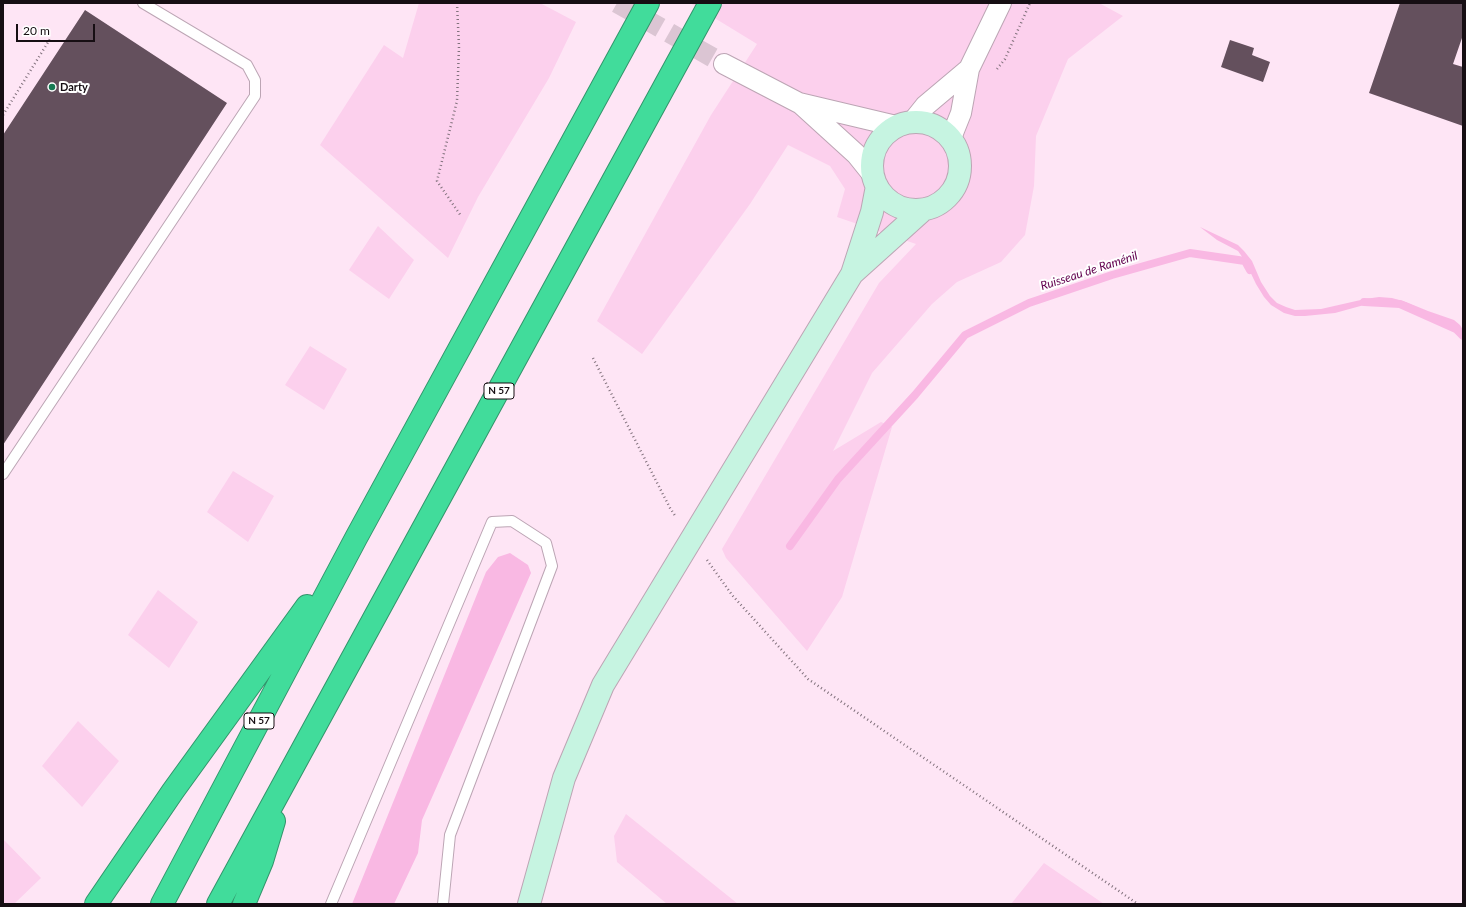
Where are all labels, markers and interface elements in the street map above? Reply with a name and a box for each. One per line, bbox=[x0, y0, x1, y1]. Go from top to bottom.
scale bar bbox=[18, 16, 97, 42]
text: 20 m bbox=[23, 23, 50, 38]
place label: Darty bbox=[60, 80, 88, 94]
marker: Darty bbox=[47, 82, 57, 92]
water label: Ruisseau de Raménil bbox=[1039, 249, 1139, 293]
road number: N 57 bbox=[484, 383, 514, 399]
road number: N 57 bbox=[244, 713, 274, 729]

